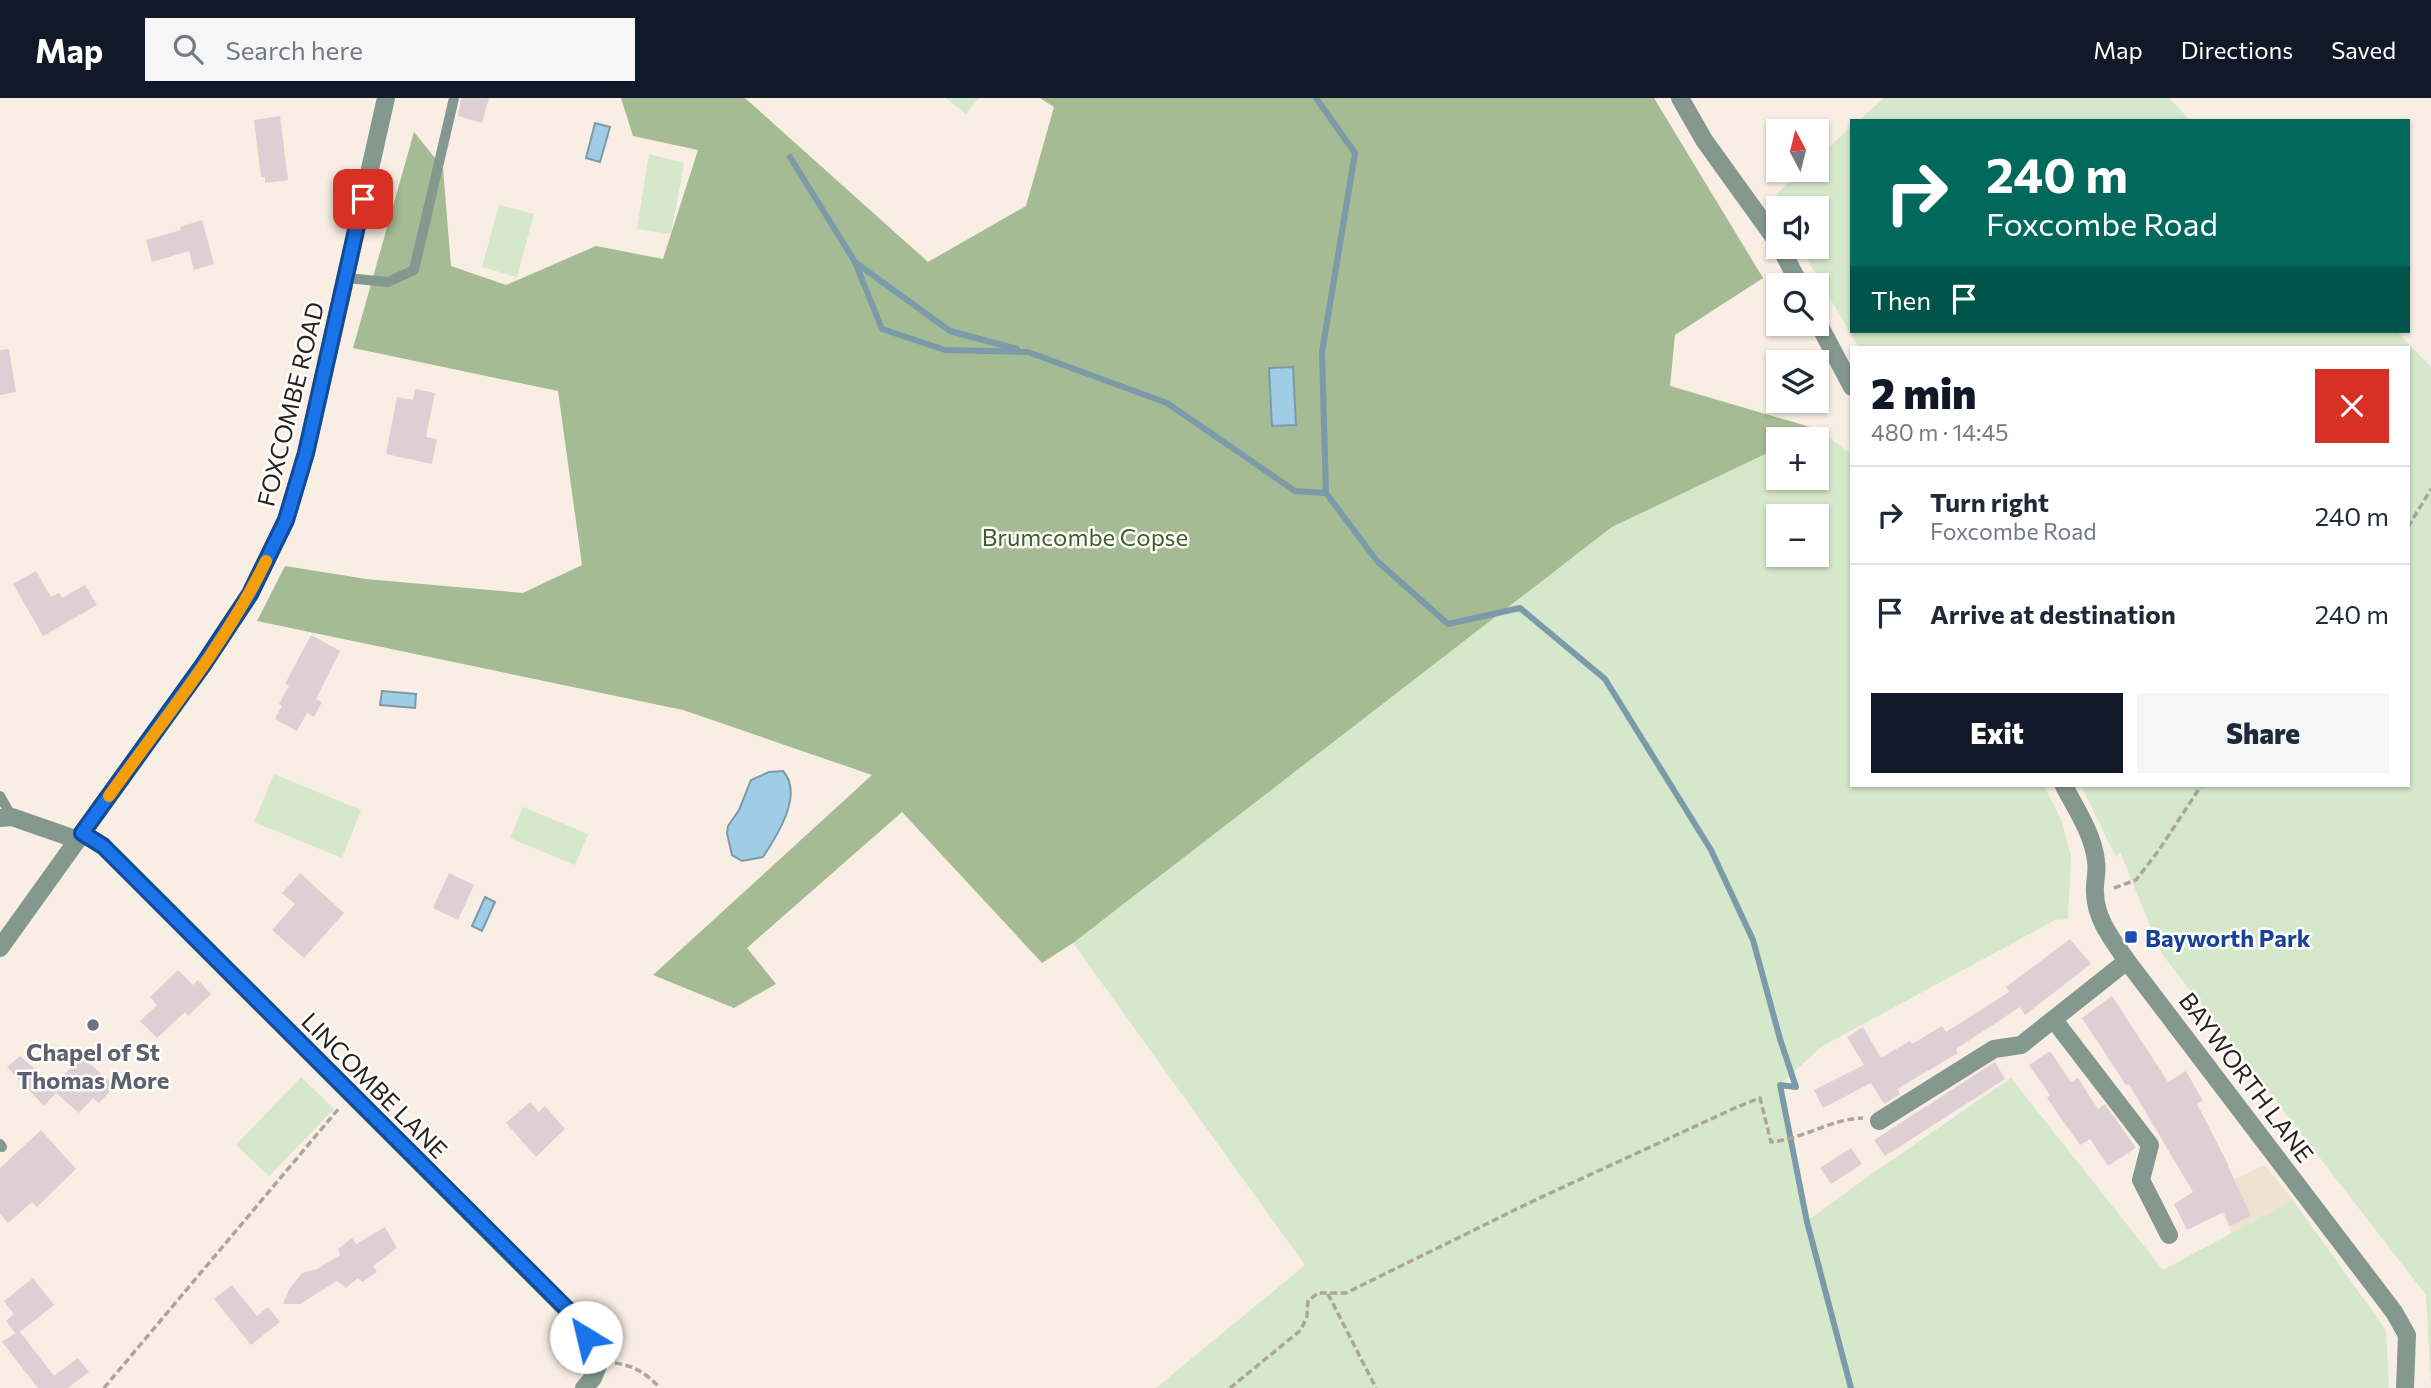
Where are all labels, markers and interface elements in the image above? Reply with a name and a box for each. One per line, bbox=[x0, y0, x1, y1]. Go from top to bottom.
search box bbox=[145, 18, 635, 81]
text: Map bbox=[35, 29, 103, 70]
icon: search bbox=[169, 30, 207, 68]
text: Search here bbox=[225, 34, 363, 65]
text: Map bbox=[2093, 35, 2143, 64]
text: Directions bbox=[2181, 35, 2293, 64]
text: Saved bbox=[2331, 35, 2396, 64]
north arrow bbox=[1766, 119, 1829, 182]
map controls bbox=[1766, 119, 1829, 567]
text: 240 m bbox=[1986, 143, 2128, 203]
icon: right bbox=[1871, 147, 1962, 238]
pin bbox=[333, 169, 393, 229]
icon: arrive bbox=[344, 180, 382, 218]
button: sound bbox=[1766, 196, 1829, 259]
text: Foxcombe Road bbox=[1986, 203, 2218, 243]
button: search bbox=[1766, 273, 1829, 336]
icon: arrive bbox=[1945, 280, 1983, 318]
text: Then bbox=[1871, 284, 1931, 315]
street label: FOXCOMBE ROAD bbox=[251, 299, 329, 509]
button: layers bbox=[1766, 350, 1829, 413]
text: 2 min bbox=[1871, 366, 1977, 418]
button: close bbox=[2315, 369, 2389, 443]
text: 480 m · 14:45 bbox=[1871, 418, 2009, 446]
button: + bbox=[1766, 427, 1829, 490]
text: Turn right bbox=[1930, 486, 2049, 517]
icon: right bbox=[1871, 496, 1909, 534]
text: 240 m bbox=[2315, 500, 2389, 531]
button: − bbox=[1766, 504, 1829, 567]
text: Foxcombe Road bbox=[1930, 517, 2097, 545]
park label: Brumcombe Copse bbox=[982, 522, 1188, 551]
icon: arrive bbox=[1871, 594, 1909, 632]
text: Arrive at destination bbox=[1930, 598, 2176, 629]
text: 240 m bbox=[2315, 598, 2389, 629]
button: Exit bbox=[1871, 693, 2123, 773]
button: Share bbox=[2137, 693, 2389, 773]
place label: Bayworth Park bbox=[2145, 923, 2311, 952]
marker: Bayworth Park bbox=[2123, 929, 2139, 945]
street label: BAYWORTH LANE bbox=[2174, 986, 2320, 1168]
street label: LINCOMBE LANE bbox=[296, 1006, 454, 1164]
marker: Chapel of St Thomas More bbox=[85, 1017, 101, 1033]
place label: Chapel of St Thomas More bbox=[17, 1037, 169, 1094]
position arrow bbox=[549, 1300, 623, 1374]

